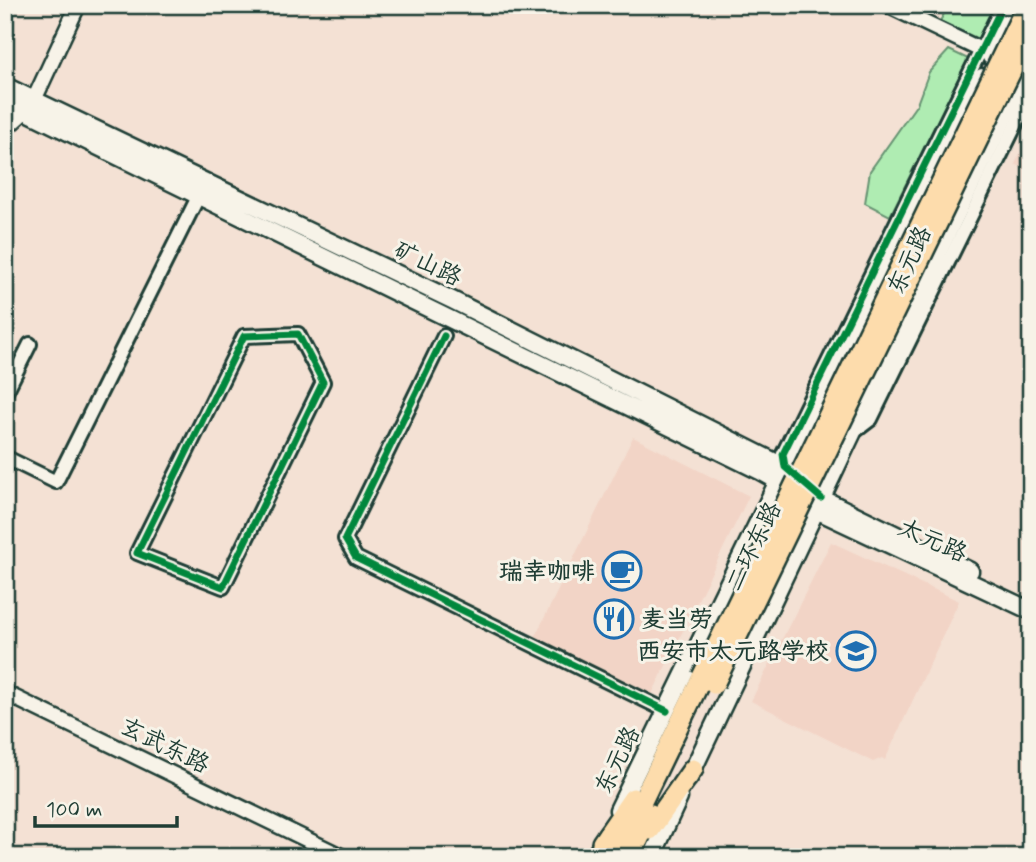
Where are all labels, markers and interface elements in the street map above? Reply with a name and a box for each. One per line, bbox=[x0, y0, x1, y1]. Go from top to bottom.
street label: 东元路 bbox=[881, 221, 940, 300]
street label: 矿山路 bbox=[388, 235, 466, 294]
street label: 二环东路 bbox=[719, 497, 789, 597]
street label: 太元路 bbox=[893, 513, 972, 570]
cafe icon: 瑞幸咖啡 bbox=[601, 550, 643, 592]
place label: 瑞幸咖啡 bbox=[499, 557, 595, 588]
restaurant icon: 麦当劳 bbox=[593, 598, 635, 640]
place label: 麦当劳 bbox=[641, 605, 713, 636]
school or university icon: 西安市太元路学校 bbox=[835, 630, 877, 672]
place label: 西安市太元路学校 bbox=[637, 637, 829, 668]
street label: 玄武东路 bbox=[114, 711, 214, 781]
street label: 东元路 bbox=[589, 722, 648, 800]
scale bar bbox=[35, 785, 177, 829]
text: 100 m bbox=[46, 796, 102, 824]

